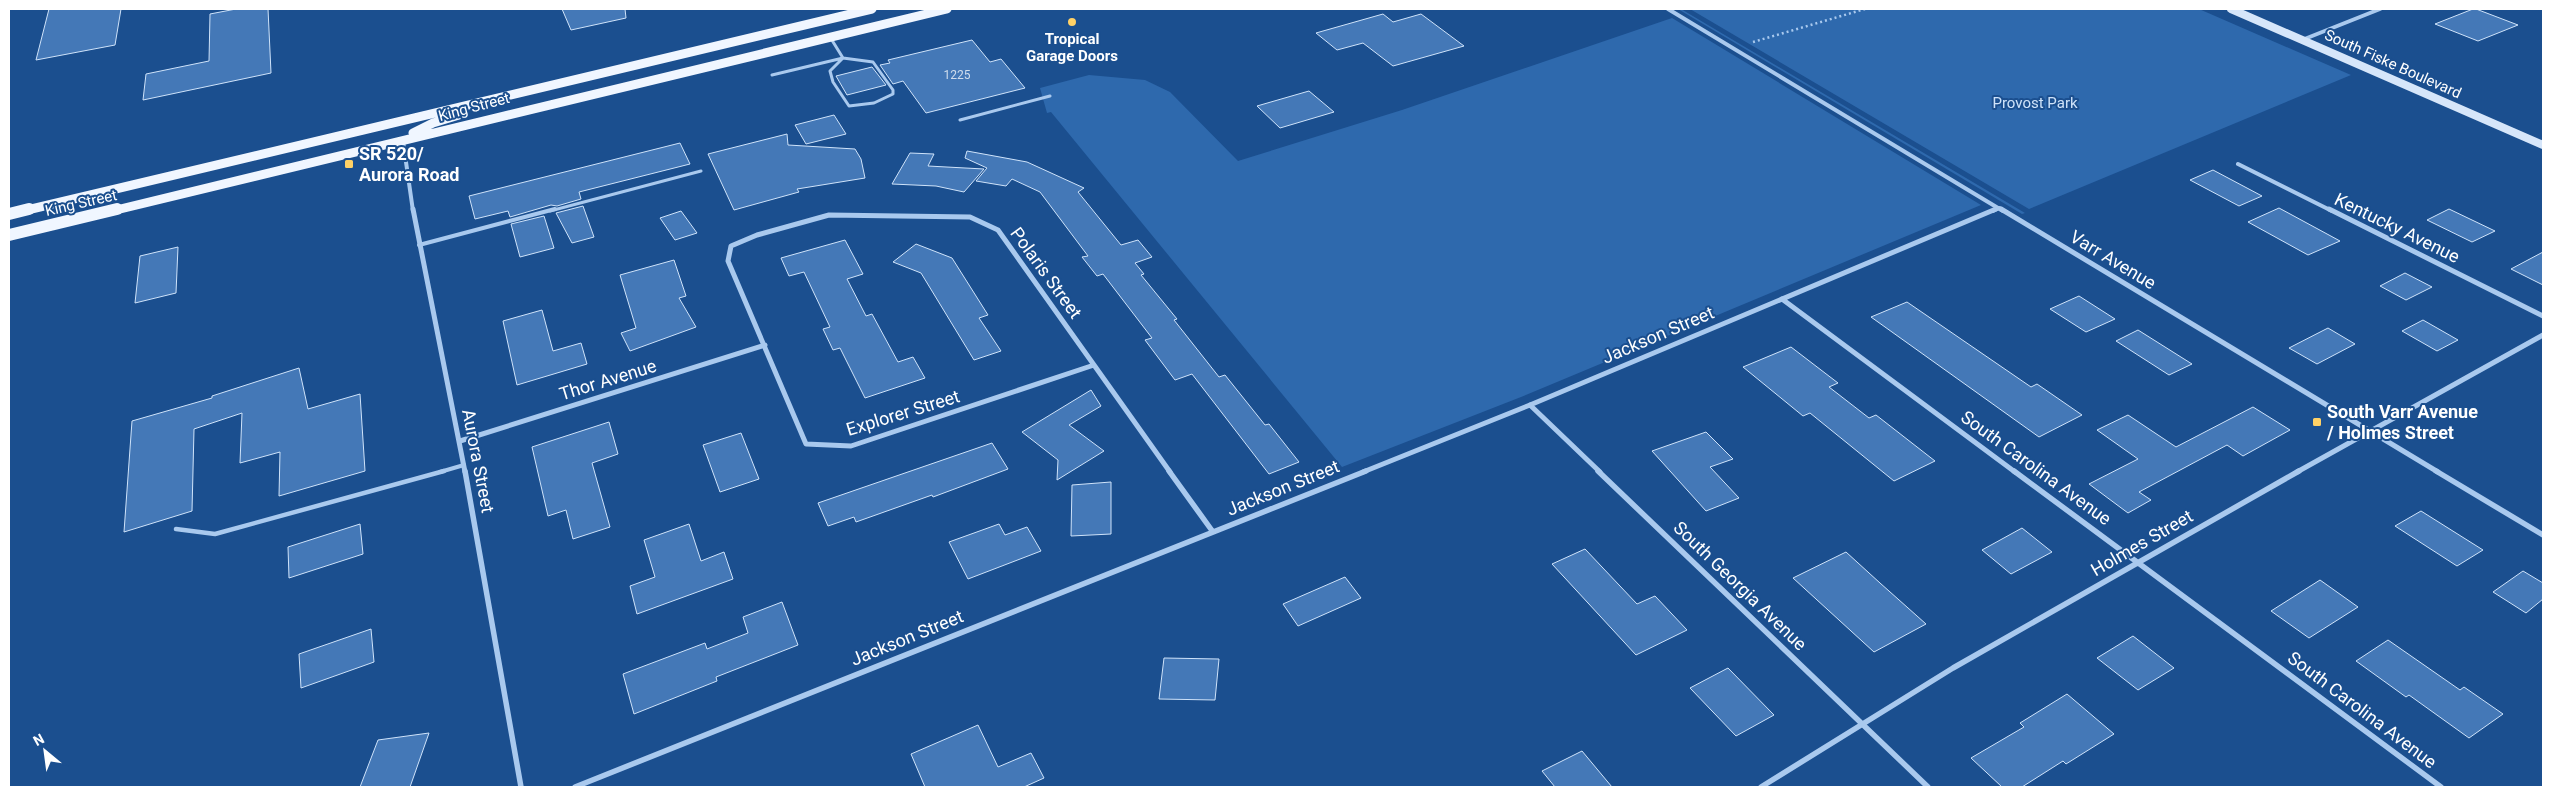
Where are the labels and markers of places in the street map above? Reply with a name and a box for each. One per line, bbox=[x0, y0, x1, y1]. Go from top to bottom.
marker: Tropical Garage Doors bbox=[1066, 16, 1078, 28]
place label: Tropical Garage Doors bbox=[1026, 30, 1118, 65]
place label: SR 520/ Aurora Road bbox=[359, 143, 459, 185]
marker: SR 520/ Aurora Road bbox=[343, 158, 355, 170]
place label: South Varr Avenue / Holmes Street bbox=[2326, 401, 2478, 443]
marker: South Varr Avenue / Holmes Street bbox=[2311, 416, 2323, 428]

